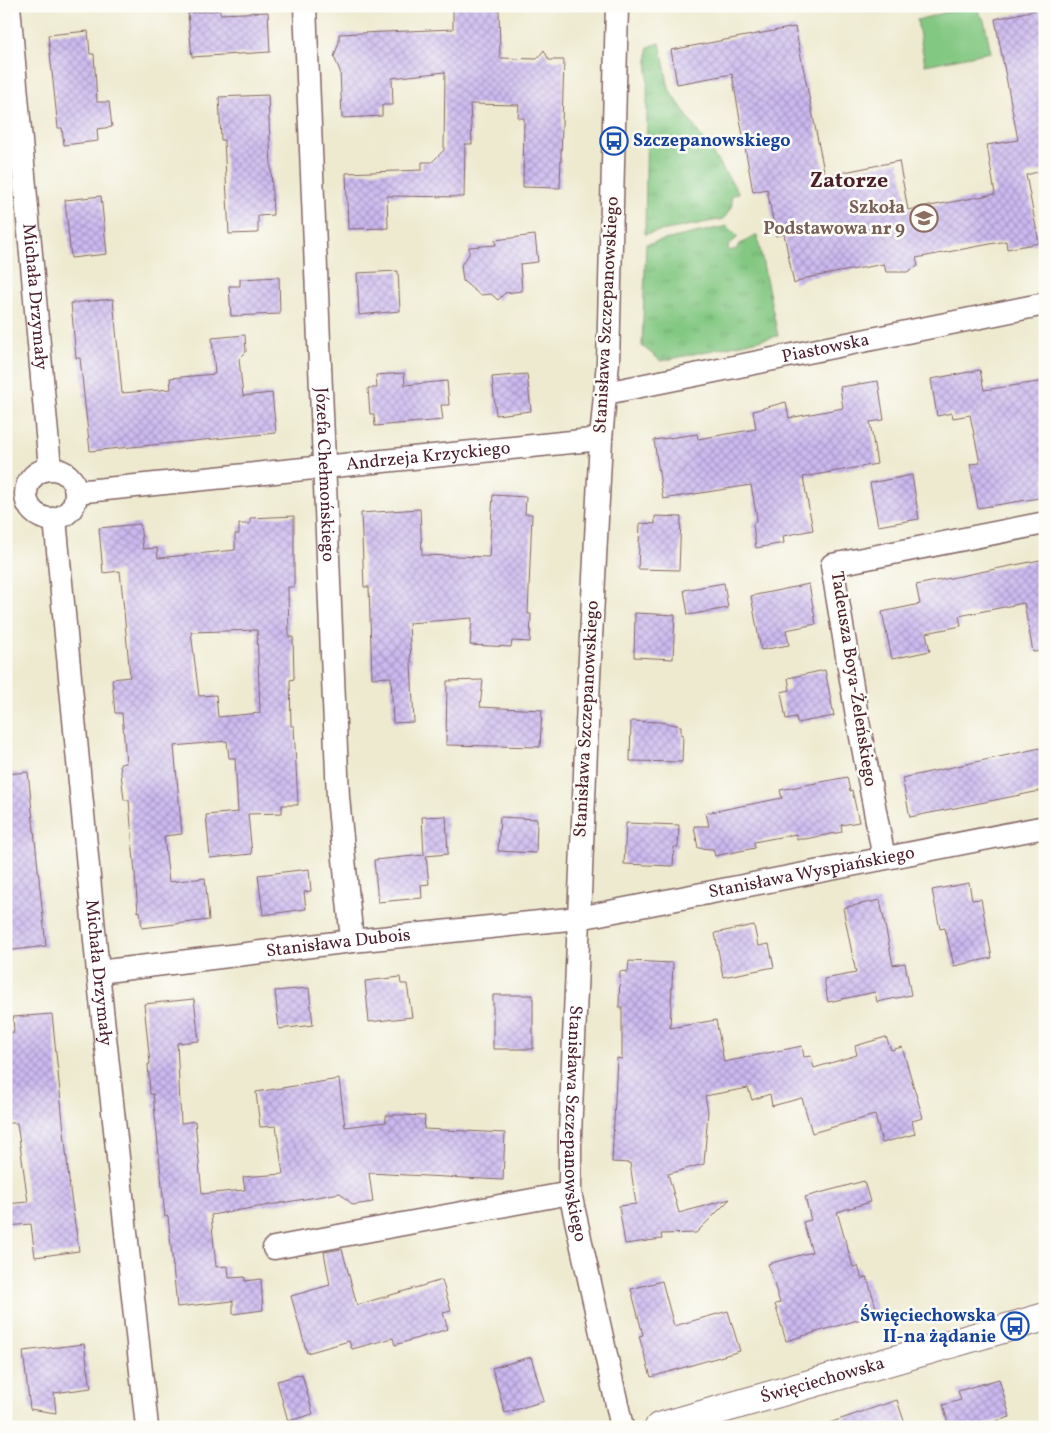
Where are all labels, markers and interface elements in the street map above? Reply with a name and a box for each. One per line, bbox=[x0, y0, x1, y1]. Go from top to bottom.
bus stop icon: Szczepanowskiego bbox=[599, 126, 629, 156]
place label: Szczepanowskiego bbox=[633, 129, 791, 154]
district label: Zatorze bbox=[810, 166, 888, 197]
street label: Stanisława Szczepanowskiego bbox=[588, 196, 626, 434]
place label: Szkoła Podstawowa nr 9 bbox=[763, 196, 905, 242]
school or university icon: Szkoła Podstawowa nr 9 bbox=[909, 203, 939, 233]
street label: Michała Drzymały bbox=[16, 223, 54, 371]
street label: Piastowska bbox=[780, 327, 871, 370]
street label: Józefa Chełmońskiego bbox=[308, 387, 341, 562]
street label: Andrzeja Krzyckiego bbox=[345, 436, 512, 477]
street label: Tadeusza Boya-Żeleńskiego bbox=[824, 570, 882, 788]
street label: Stanisława Szczepanowskiego bbox=[568, 600, 606, 838]
street label: Stanisława Wyspiańskiego bbox=[706, 840, 917, 905]
street label: Michała Drzymały bbox=[79, 899, 118, 1048]
street label: Stanisława Dubois bbox=[265, 923, 412, 964]
street label: Stanisława Szczepanowskiego bbox=[557, 1005, 593, 1244]
place label: Święciechowska II-na żądanie bbox=[860, 1304, 996, 1350]
bus stop icon: Święciechowska II-na żądanie bbox=[1000, 1311, 1030, 1341]
street label: Święciechowska bbox=[757, 1351, 888, 1410]

